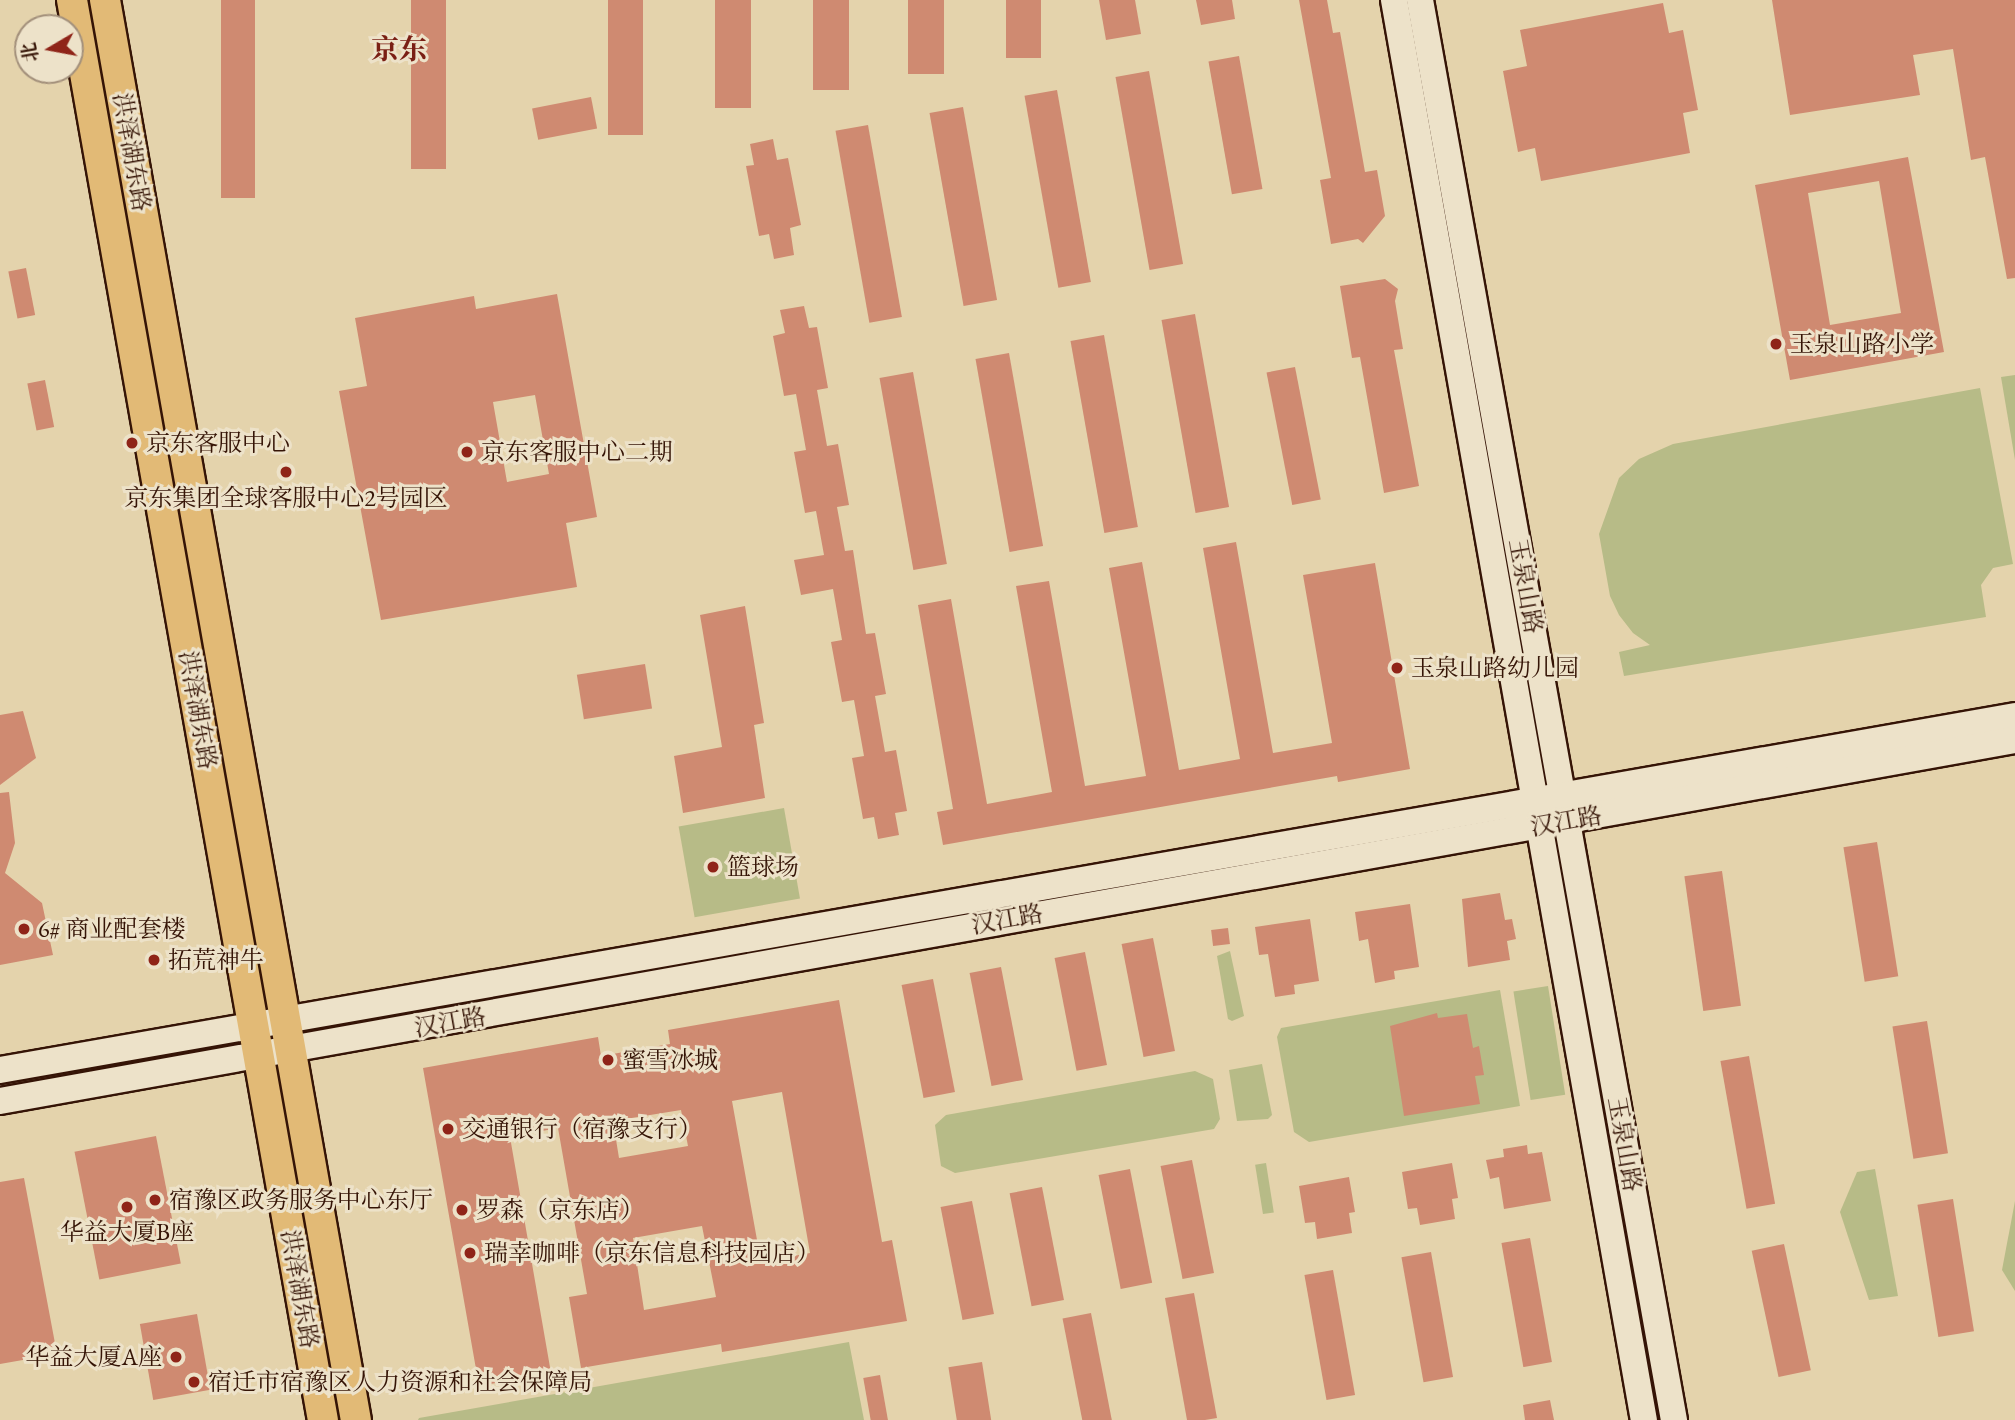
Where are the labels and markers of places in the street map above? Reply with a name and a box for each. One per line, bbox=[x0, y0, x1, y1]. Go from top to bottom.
place label: 玉泉山路小学 bbox=[1790, 330, 1934, 358]
marker: 玉泉山路小学 bbox=[1768, 336, 1784, 352]
place label: 京东客服中心 bbox=[146, 429, 290, 457]
marker: 京东客服中心 bbox=[124, 435, 140, 451]
place label: 京东客服中心二期 bbox=[481, 438, 673, 466]
marker: 京东客服中心二期 bbox=[459, 444, 475, 460]
marker: 京东集团全球客服中心2号园区 bbox=[278, 464, 294, 480]
place label: 京东集团全球客服中心2号园区 bbox=[124, 484, 448, 512]
place label: 玉泉山路幼儿园 bbox=[1411, 654, 1579, 682]
marker: 玉泉山路幼儿园 bbox=[1389, 660, 1405, 676]
place label: 篮球场 bbox=[727, 853, 799, 881]
marker: 篮球场 bbox=[705, 859, 721, 875]
place label: 6# 商业配套楼 bbox=[38, 915, 186, 943]
marker: 6# 商业配套楼 bbox=[16, 921, 32, 937]
place label: 拓荒神牛 bbox=[168, 946, 264, 974]
marker: 拓荒神牛 bbox=[146, 952, 162, 968]
place label: 蜜雪冰城 bbox=[622, 1046, 718, 1074]
marker: 蜜雪冰城 bbox=[600, 1052, 616, 1068]
place label: 交通银行（宿豫支行） bbox=[462, 1115, 702, 1143]
marker: 交通银行（宿豫支行） bbox=[440, 1121, 456, 1137]
place label: 宿豫区政务服务中心东厅 bbox=[169, 1186, 433, 1214]
marker: 宿豫区政务服务中心东厅 bbox=[147, 1192, 163, 1208]
place label: 罗森（京东店） bbox=[476, 1196, 644, 1224]
marker: 华益大厦B座 bbox=[119, 1199, 135, 1215]
marker: 罗森（京东店） bbox=[454, 1202, 470, 1218]
place label: 华益大厦B座 bbox=[60, 1218, 194, 1246]
place label: 瑞幸咖啡（京东信息科技园店） bbox=[484, 1239, 820, 1267]
marker: 瑞幸咖啡（京东信息科技园店） bbox=[462, 1245, 478, 1261]
place label: 华益大厦A座 bbox=[25, 1343, 162, 1371]
marker: 华益大厦A座 bbox=[168, 1349, 184, 1365]
place label: 宿迁市宿豫区人力资源和社会保障局 bbox=[208, 1368, 592, 1396]
marker: 宿迁市宿豫区人力资源和社会保障局 bbox=[186, 1374, 202, 1390]

